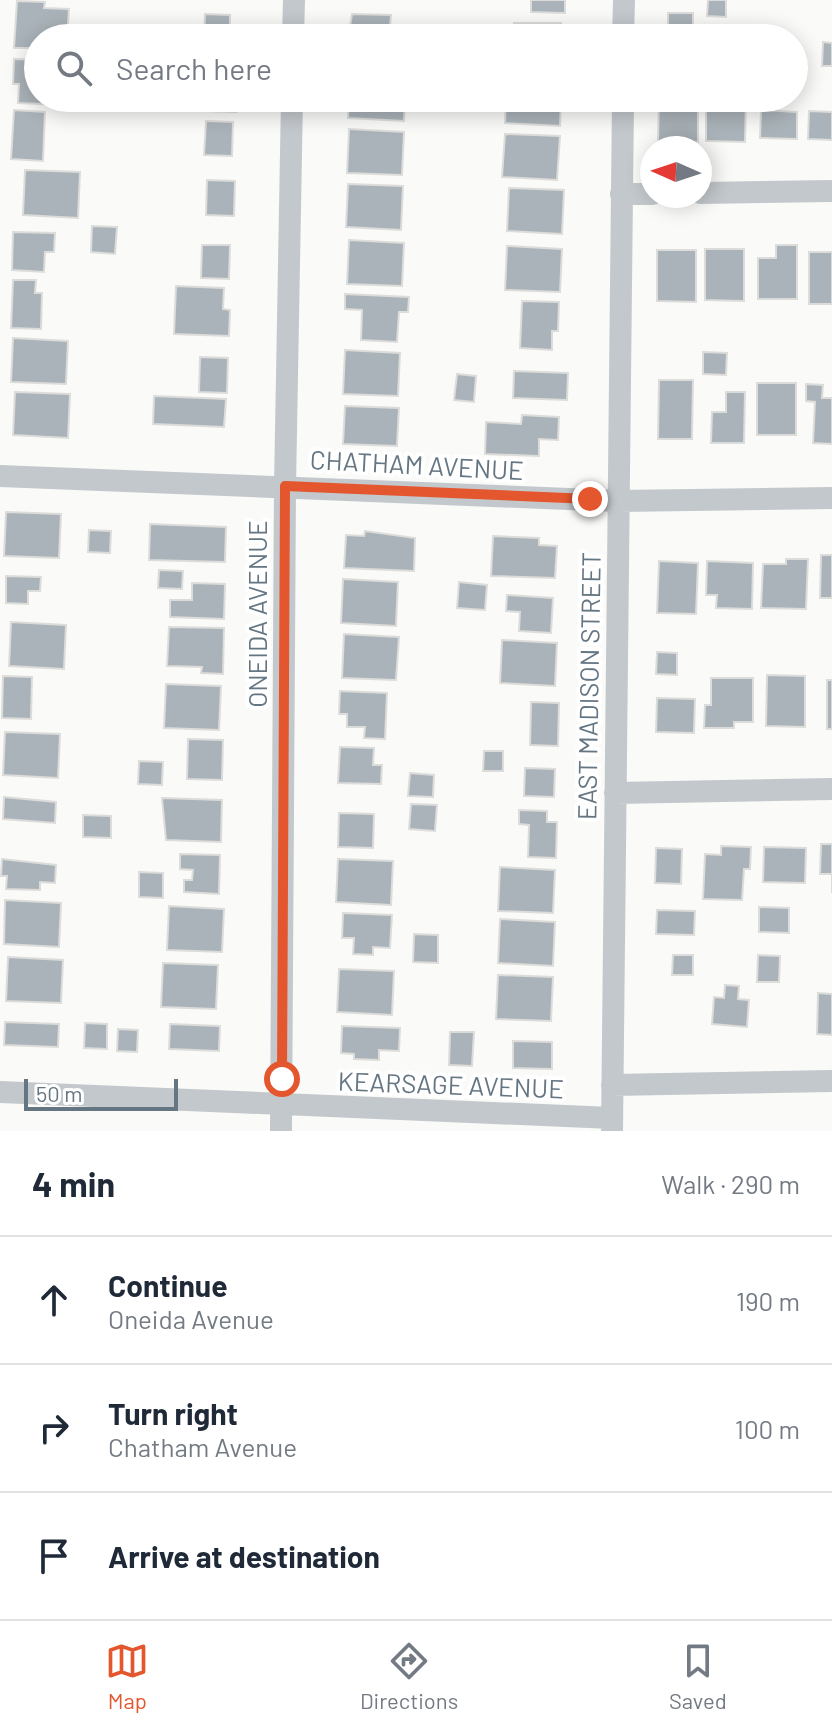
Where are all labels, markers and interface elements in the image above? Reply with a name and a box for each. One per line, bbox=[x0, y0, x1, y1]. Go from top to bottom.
search box bbox=[24, 24, 808, 112]
icon: search bbox=[52, 46, 96, 90]
text: Search here bbox=[116, 50, 272, 86]
north arrow bbox=[640, 136, 712, 208]
street label: CHATHAM AVENUE bbox=[309, 443, 525, 485]
route end bbox=[572, 481, 608, 517]
street label: ONEIDA AVENUE bbox=[241, 520, 272, 708]
street label: EAST MADISON STREET bbox=[570, 552, 606, 820]
route start bbox=[264, 1061, 300, 1097]
street label: KEARSAGE AVENUE bbox=[337, 1065, 565, 1103]
scale bar bbox=[24, 1075, 178, 1111]
text: 50 m bbox=[36, 1080, 82, 1106]
text: 4 min bbox=[32, 1163, 115, 1204]
text: Walk · 290 m bbox=[661, 1168, 800, 1199]
text: Continue bbox=[108, 1267, 228, 1303]
icon: ahead bbox=[32, 1278, 76, 1322]
text: 190 m bbox=[736, 1285, 800, 1316]
text: Oneida Avenue bbox=[108, 1303, 274, 1334]
text: Turn right bbox=[108, 1395, 238, 1431]
icon: right bbox=[32, 1406, 76, 1450]
text: 100 m bbox=[735, 1413, 800, 1444]
text: Chatham Avenue bbox=[108, 1431, 297, 1462]
icon: arrive bbox=[32, 1534, 76, 1578]
text: Arrive at destination bbox=[108, 1538, 380, 1574]
tab: Map bbox=[105, 1639, 149, 1713]
tab: Directions bbox=[360, 1639, 458, 1713]
tab: Saved bbox=[669, 1639, 727, 1713]

